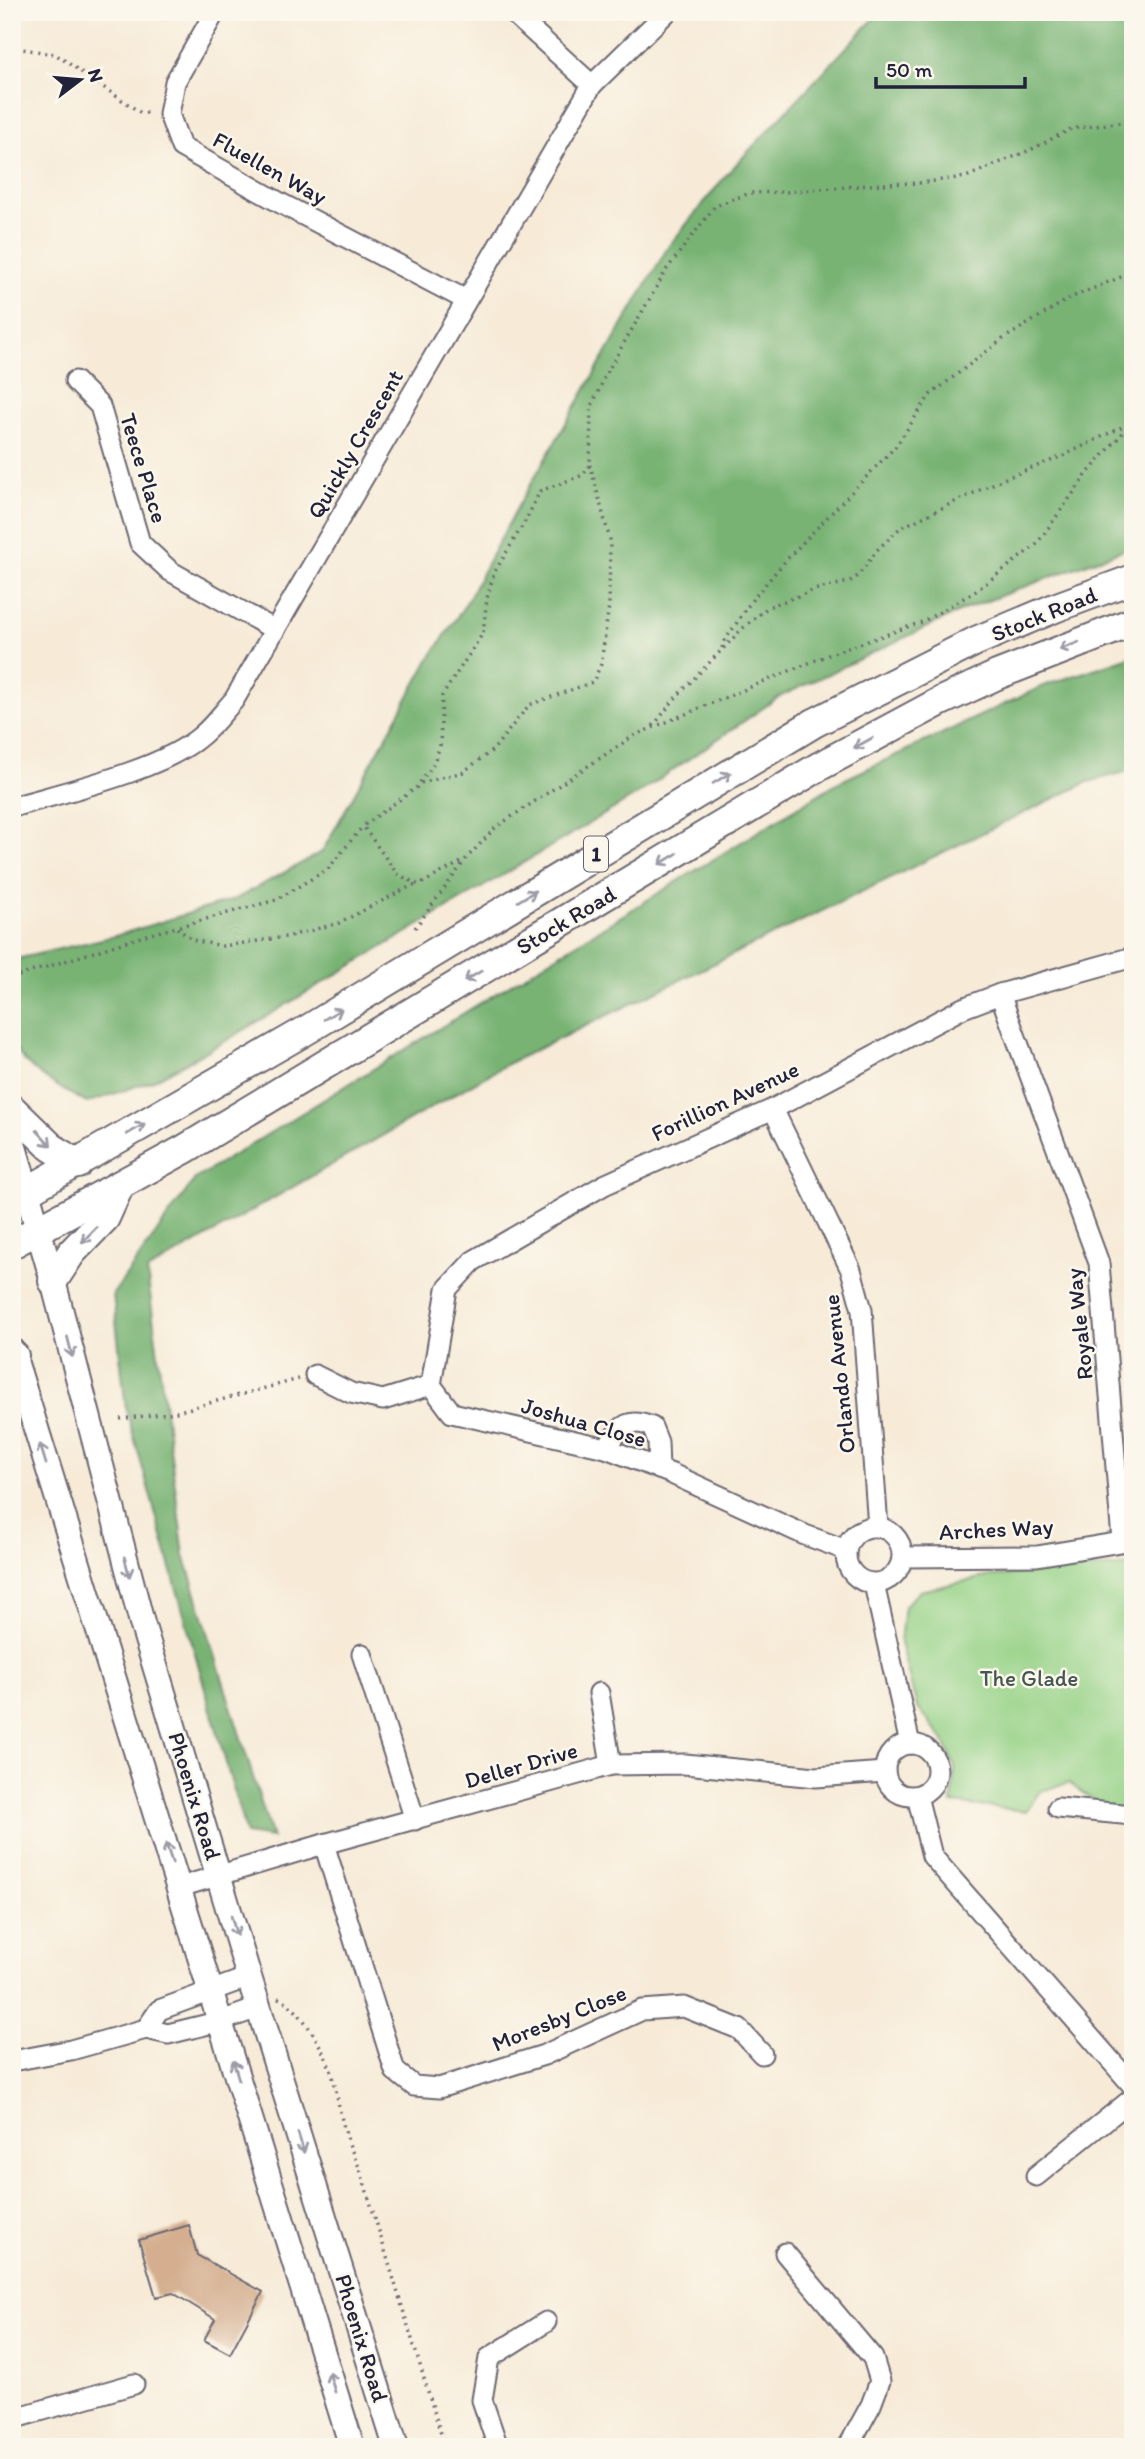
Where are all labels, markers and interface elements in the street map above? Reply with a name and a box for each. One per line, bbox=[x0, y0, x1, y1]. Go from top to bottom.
north arrow bbox=[46, 46, 116, 116]
scale bar bbox=[876, 46, 1024, 90]
text: 50 m bbox=[886, 57, 933, 82]
text: N bbox=[83, 66, 109, 85]
street label: Fluellen Way bbox=[208, 125, 332, 211]
street label: Quickly Crescent bbox=[301, 364, 409, 524]
street label: Teece Place bbox=[114, 410, 174, 526]
street label: Stock Road bbox=[987, 580, 1101, 648]
one-way arrow bbox=[1058, 640, 1080, 653]
one-way arrow bbox=[853, 736, 874, 750]
one-way arrow bbox=[711, 771, 731, 785]
road number: 1 bbox=[584, 836, 608, 872]
one-way arrow bbox=[658, 852, 678, 866]
street label: Stock Road bbox=[511, 879, 621, 961]
one-way arrow bbox=[517, 888, 536, 903]
one-way arrow bbox=[463, 969, 483, 983]
one-way arrow bbox=[322, 1006, 342, 1020]
street label: Forillion Avenue bbox=[647, 1055, 803, 1147]
one-way arrow bbox=[126, 1122, 146, 1136]
one-way arrow bbox=[35, 1129, 52, 1146]
one-way arrow bbox=[80, 1226, 97, 1243]
street label: Royale Way bbox=[1059, 1267, 1099, 1381]
street label: Orlando Avenue bbox=[817, 1293, 861, 1455]
one-way arrow bbox=[64, 1335, 77, 1357]
street label: Joshua Close bbox=[518, 1391, 650, 1453]
one-way arrow bbox=[36, 1444, 49, 1466]
street label: Arches Way bbox=[938, 1512, 1054, 1546]
one-way arrow bbox=[121, 1555, 134, 1578]
park label: The Glade bbox=[980, 1664, 1078, 1692]
street label: Phoenix Road bbox=[162, 1729, 228, 1864]
street label: Deller Drive bbox=[461, 1736, 581, 1794]
one-way arrow bbox=[162, 1842, 175, 1864]
one-way arrow bbox=[228, 1915, 241, 1937]
street label: Moresby Close bbox=[488, 1978, 630, 2058]
one-way arrow bbox=[229, 2060, 242, 2082]
one-way arrow bbox=[295, 2132, 308, 2154]
street label: Phoenix Road bbox=[329, 2271, 395, 2406]
one-way arrow bbox=[325, 2371, 337, 2393]

